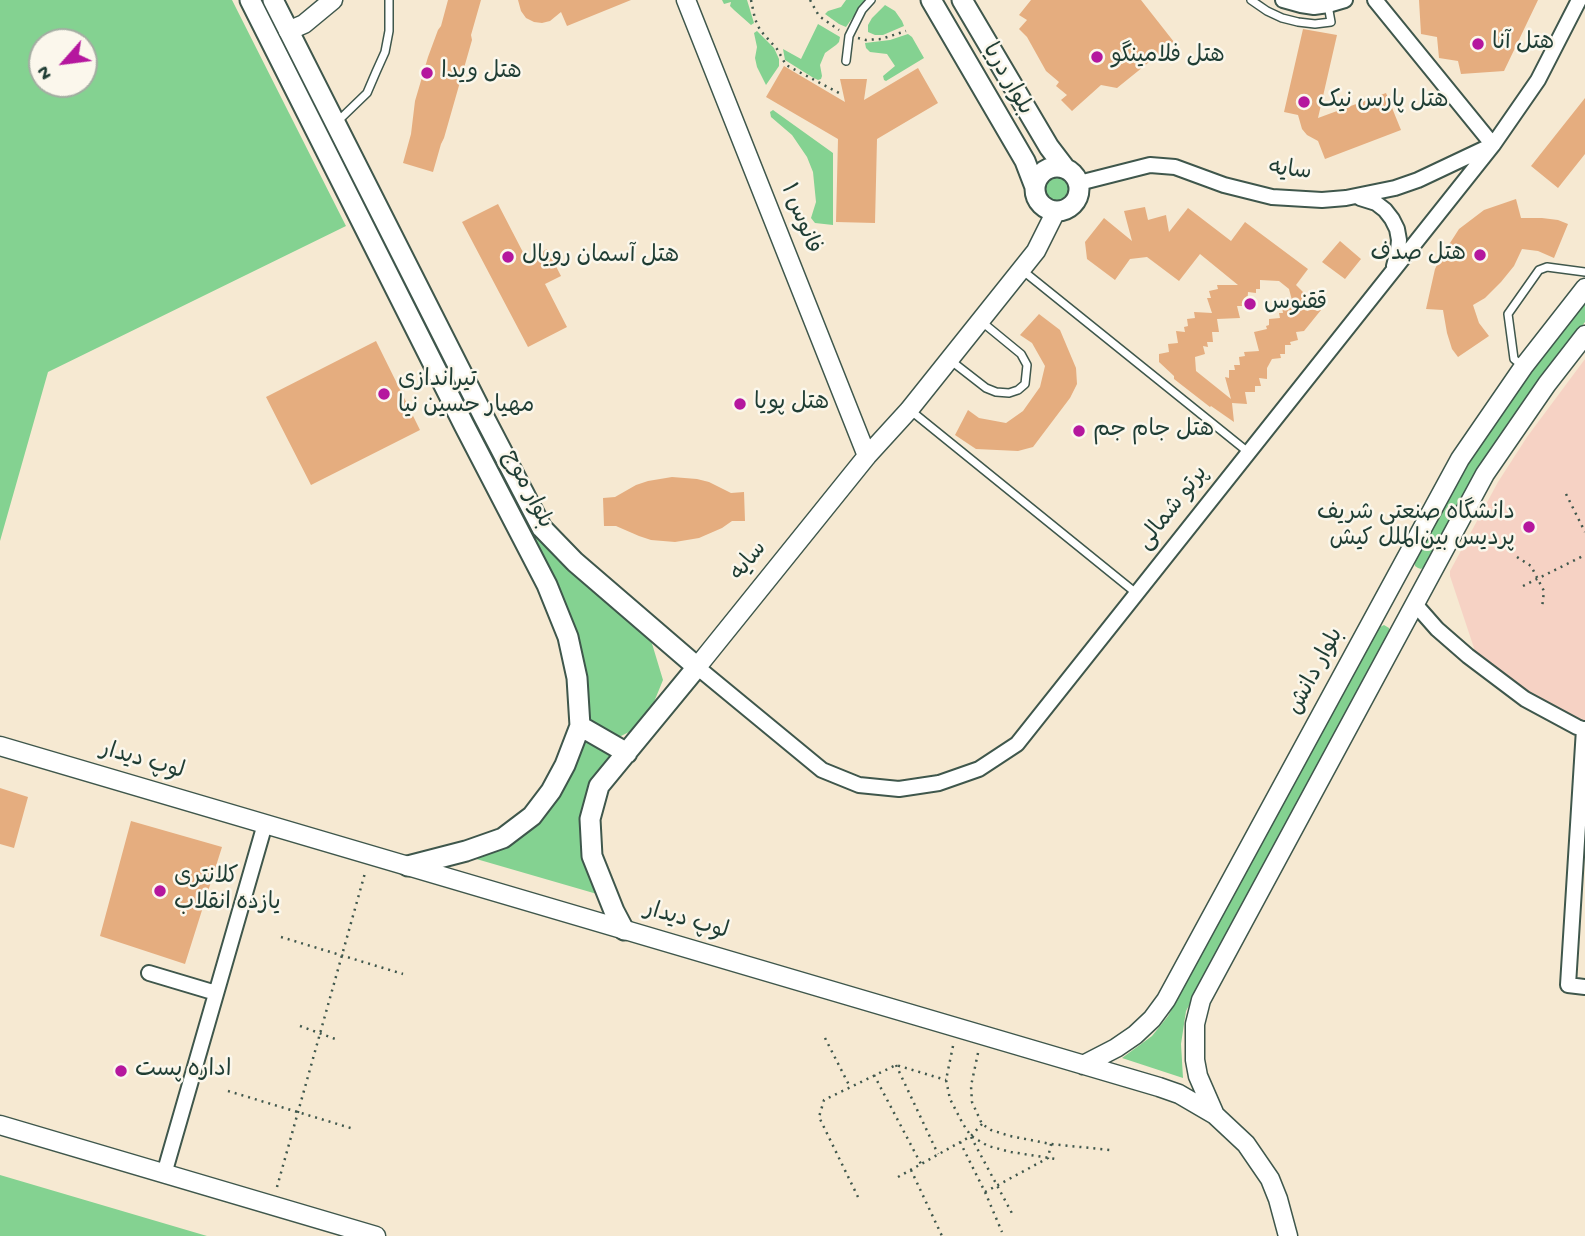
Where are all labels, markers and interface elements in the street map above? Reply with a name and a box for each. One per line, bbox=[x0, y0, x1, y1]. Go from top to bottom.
north arrow bbox=[28, 28, 98, 98]
place label: هتل آنا bbox=[1492, 30, 1554, 58]
marker: هتل آنا bbox=[1470, 36, 1486, 52]
street label: بلوار دریا bbox=[974, 39, 1038, 121]
place label: هتل فلامینگو bbox=[1111, 43, 1225, 71]
marker: هتل فلامینگو bbox=[1089, 49, 1105, 65]
place label: هتل ویدا bbox=[441, 59, 522, 87]
text: N bbox=[33, 61, 59, 83]
marker: هتل ویدا bbox=[419, 65, 435, 81]
place label: هتل پارس نیک bbox=[1318, 88, 1449, 116]
marker: هتل پارس نیک bbox=[1296, 94, 1312, 110]
street label: سایه bbox=[1267, 156, 1313, 188]
street label: فانوس ۱ bbox=[772, 180, 826, 258]
place label: هتل صدف bbox=[1371, 241, 1466, 269]
place label: هتل آسمان رویال bbox=[522, 243, 679, 271]
marker: هتل صدف bbox=[1472, 247, 1488, 263]
marker: هتل آسمان رویال bbox=[500, 249, 516, 265]
place label: ققنوس bbox=[1264, 290, 1327, 318]
marker: ققنوس bbox=[1242, 296, 1258, 312]
place label: تیراندازی مهیار حسین نیا bbox=[398, 367, 534, 421]
marker: تیراندازی مهیار حسین نیا bbox=[376, 386, 392, 402]
place label: هتل پویا bbox=[754, 390, 829, 418]
marker: هتل پویا bbox=[732, 396, 748, 412]
place label: هتل جام جم bbox=[1093, 417, 1214, 445]
marker: هتل جام جم bbox=[1071, 423, 1087, 439]
street label: بلوار موج bbox=[495, 446, 557, 534]
street label: پرتو شمالی bbox=[1133, 461, 1215, 557]
place label: دانشگاه صنعتی شریف پردیس بین‌الملل کیش bbox=[1317, 500, 1515, 554]
marker: دانشگاه صنعتی شریف پردیس بین‌الملل کیش bbox=[1521, 519, 1537, 535]
street label: سایه bbox=[726, 537, 774, 587]
street label: بلوار دانش bbox=[1283, 624, 1351, 720]
street label: لوپ دیدار bbox=[97, 737, 187, 787]
place label: کلانتری یازده انقلاب bbox=[174, 864, 281, 918]
marker: کلانتری یازده انقلاب bbox=[152, 883, 168, 899]
street label: لوپ دیدار bbox=[641, 897, 731, 947]
place label: اداره پست bbox=[135, 1057, 232, 1085]
marker: اداره پست bbox=[113, 1063, 129, 1079]

